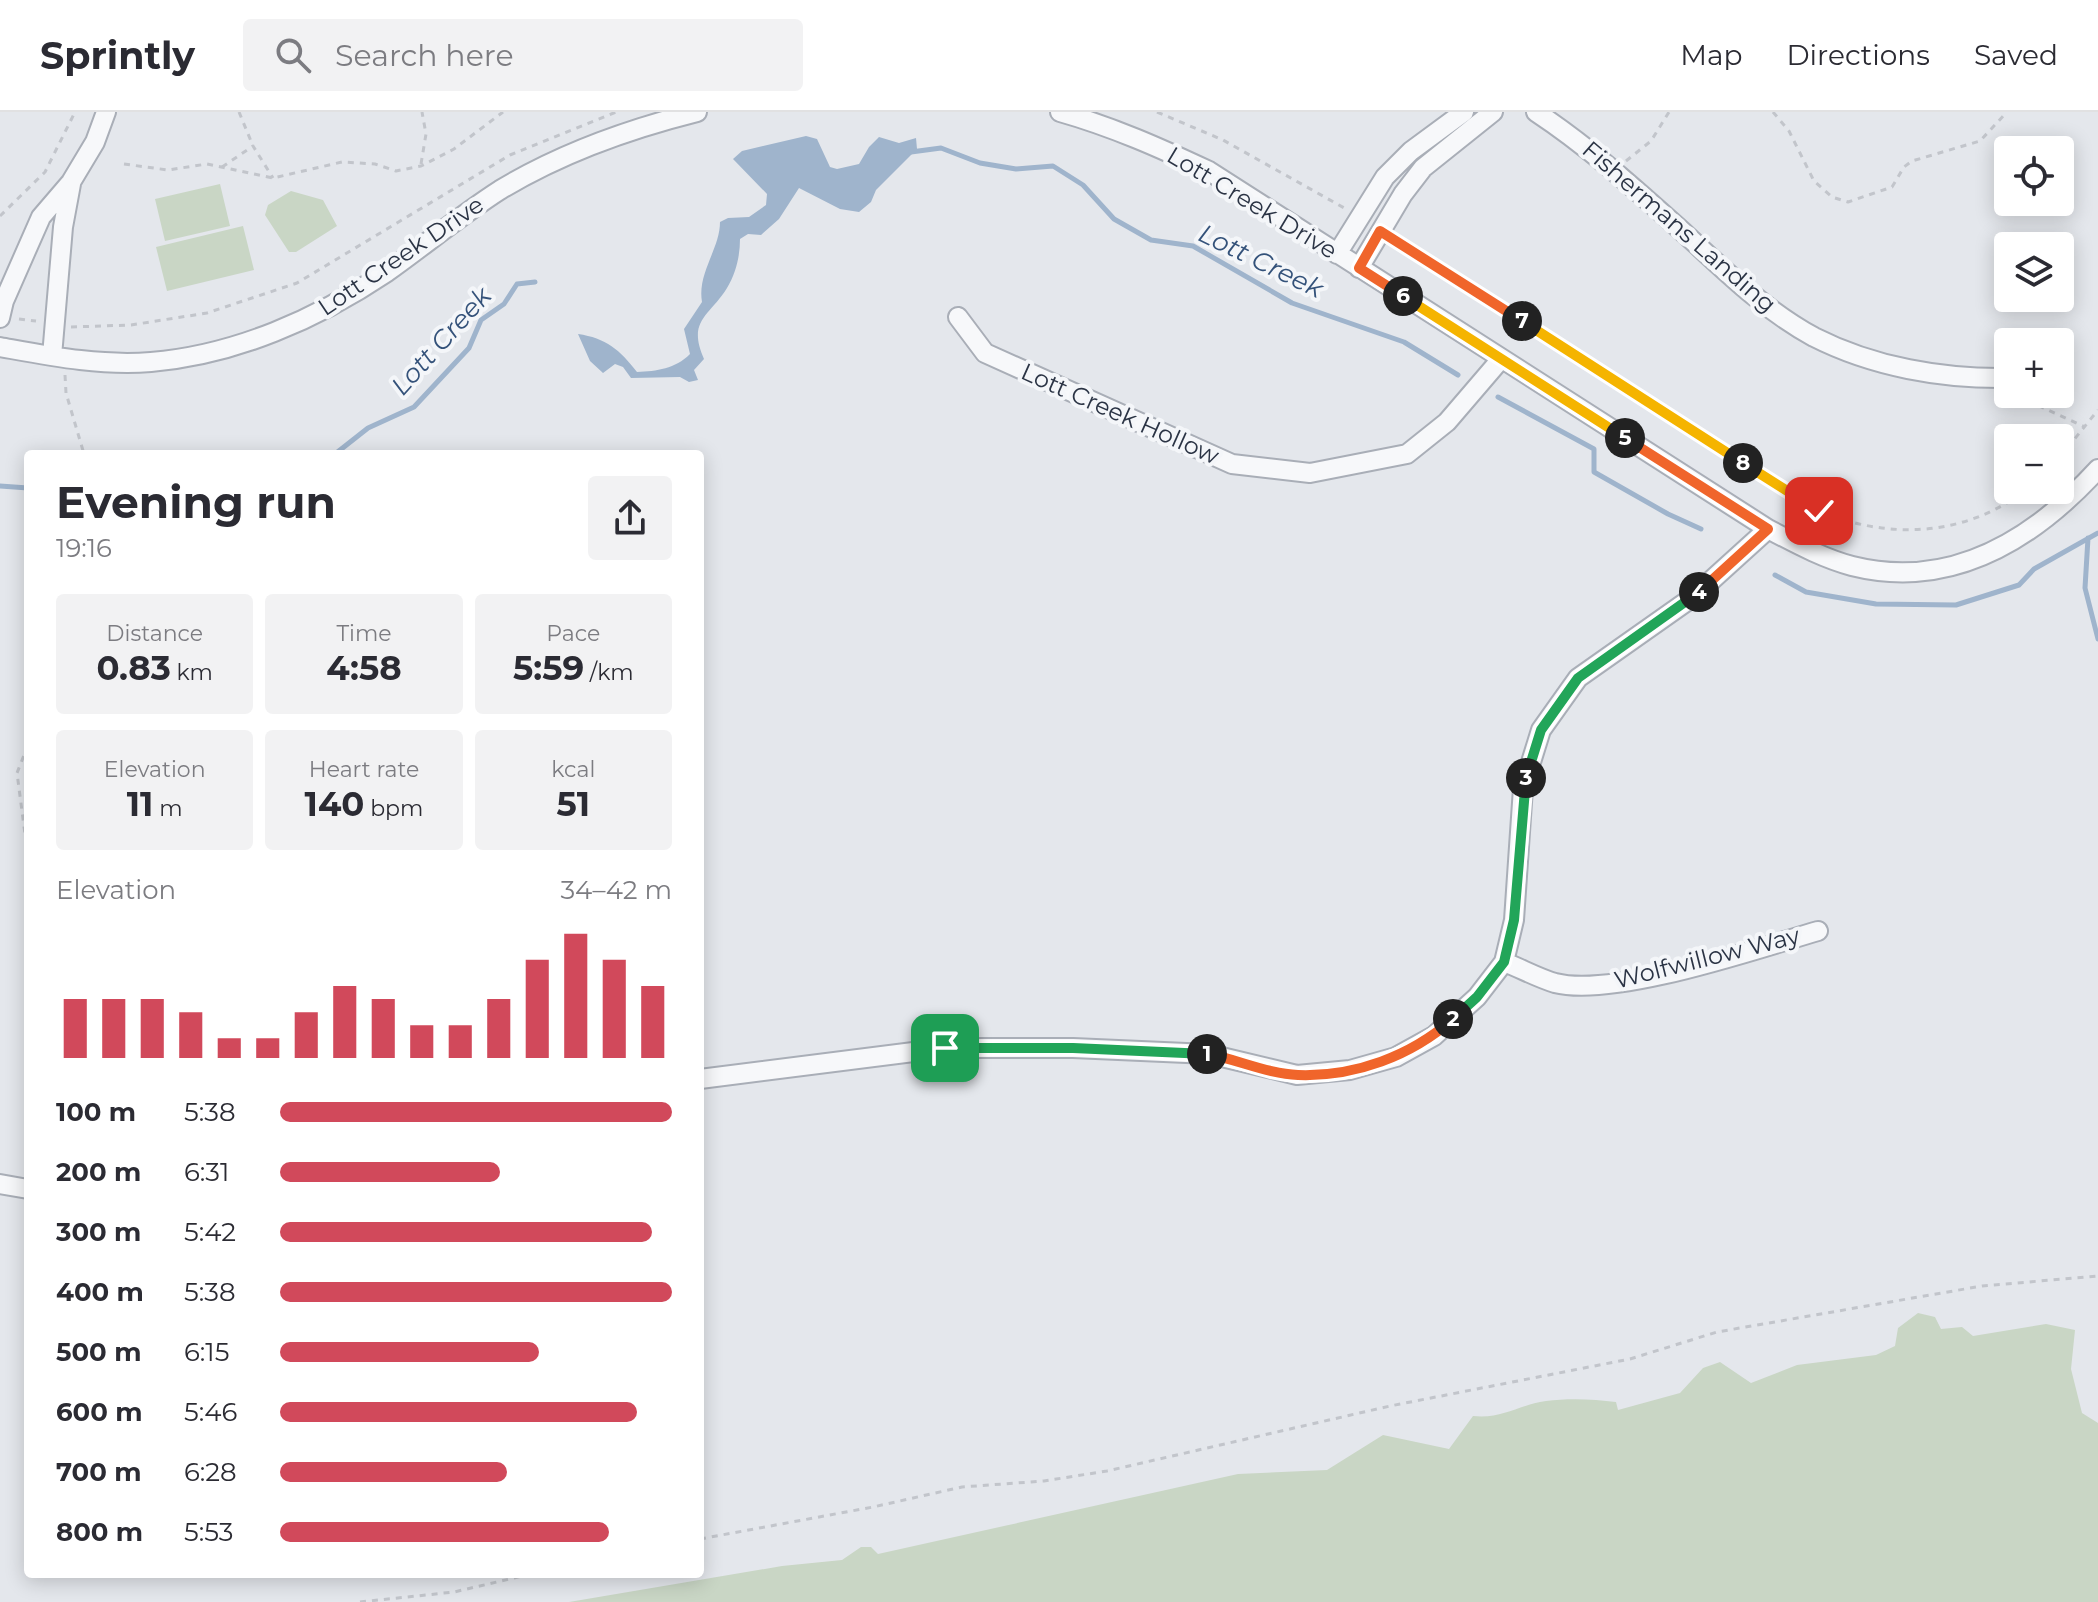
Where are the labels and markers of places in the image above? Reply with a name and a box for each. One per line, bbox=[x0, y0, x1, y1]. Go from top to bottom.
pin: 6 bbox=[1383, 276, 1423, 316]
pin: 7 bbox=[1502, 301, 1542, 341]
pin: 5 bbox=[1605, 418, 1645, 458]
pin: 8 bbox=[1723, 443, 1763, 483]
pin bbox=[1785, 477, 1853, 545]
pin: 4 bbox=[1679, 572, 1719, 612]
pin: 3 bbox=[1506, 758, 1546, 798]
pin: 2 bbox=[1433, 999, 1473, 1039]
pin bbox=[911, 1014, 979, 1082]
pin: 1 bbox=[1187, 1034, 1227, 1074]

